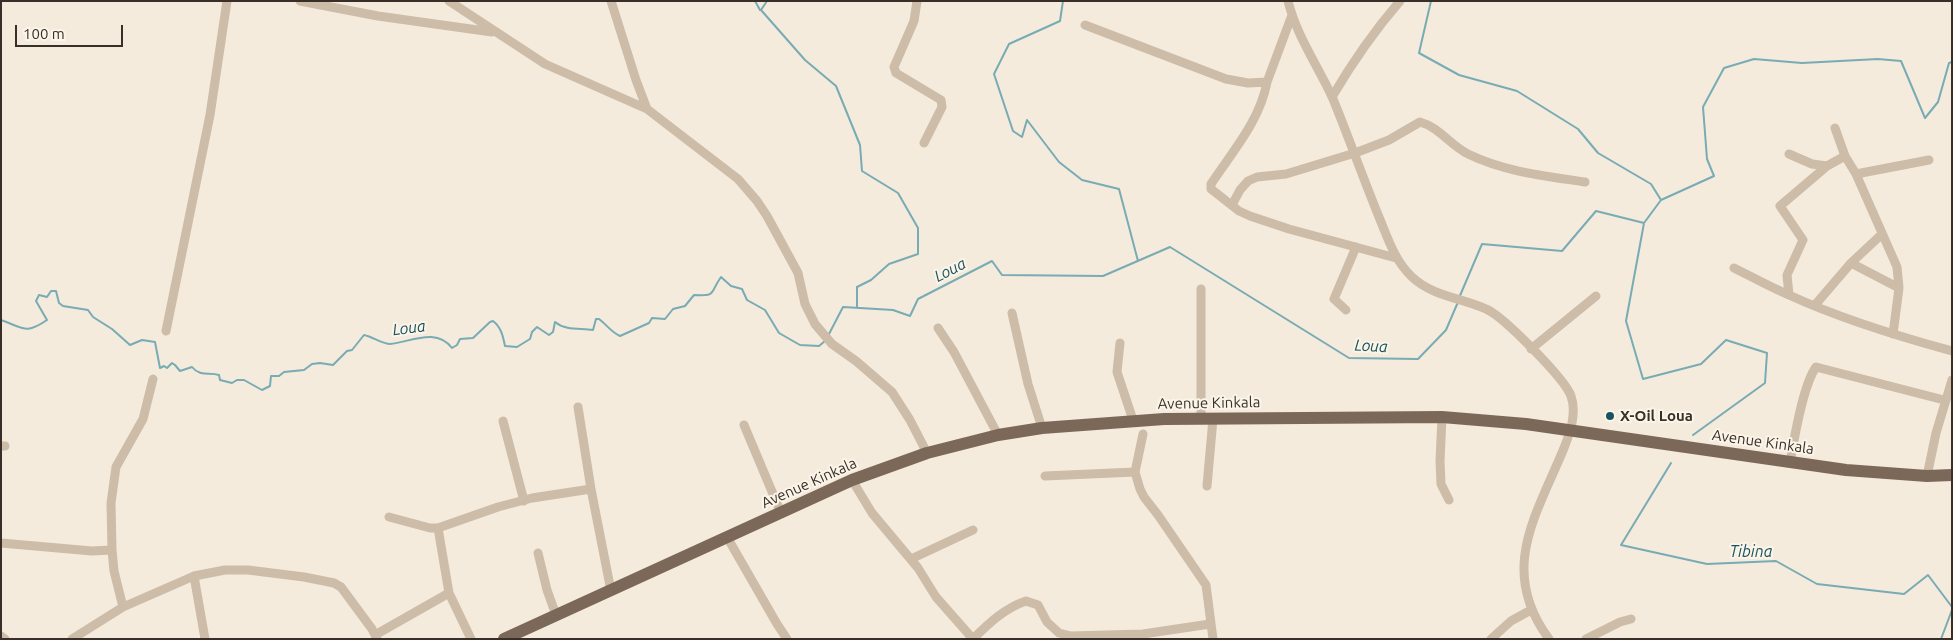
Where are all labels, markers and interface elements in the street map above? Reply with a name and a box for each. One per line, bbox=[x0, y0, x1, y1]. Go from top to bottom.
scale bar bbox=[18, 15, 125, 47]
text: 100 m bbox=[23, 25, 65, 42]
water label: Loua bbox=[931, 254, 969, 286]
water label: Loua bbox=[391, 316, 427, 340]
water label: Loua bbox=[1354, 336, 1388, 356]
street label: Avenue Kinkala bbox=[1158, 393, 1260, 413]
place label: X-Oil Loua bbox=[1620, 407, 1693, 425]
marker: X-Oil Loua bbox=[1604, 410, 1616, 422]
street label: Avenue Kinkala bbox=[1711, 426, 1815, 458]
street label: Avenue Kinkala bbox=[758, 454, 860, 512]
water label: Tibina bbox=[1730, 542, 1772, 562]

